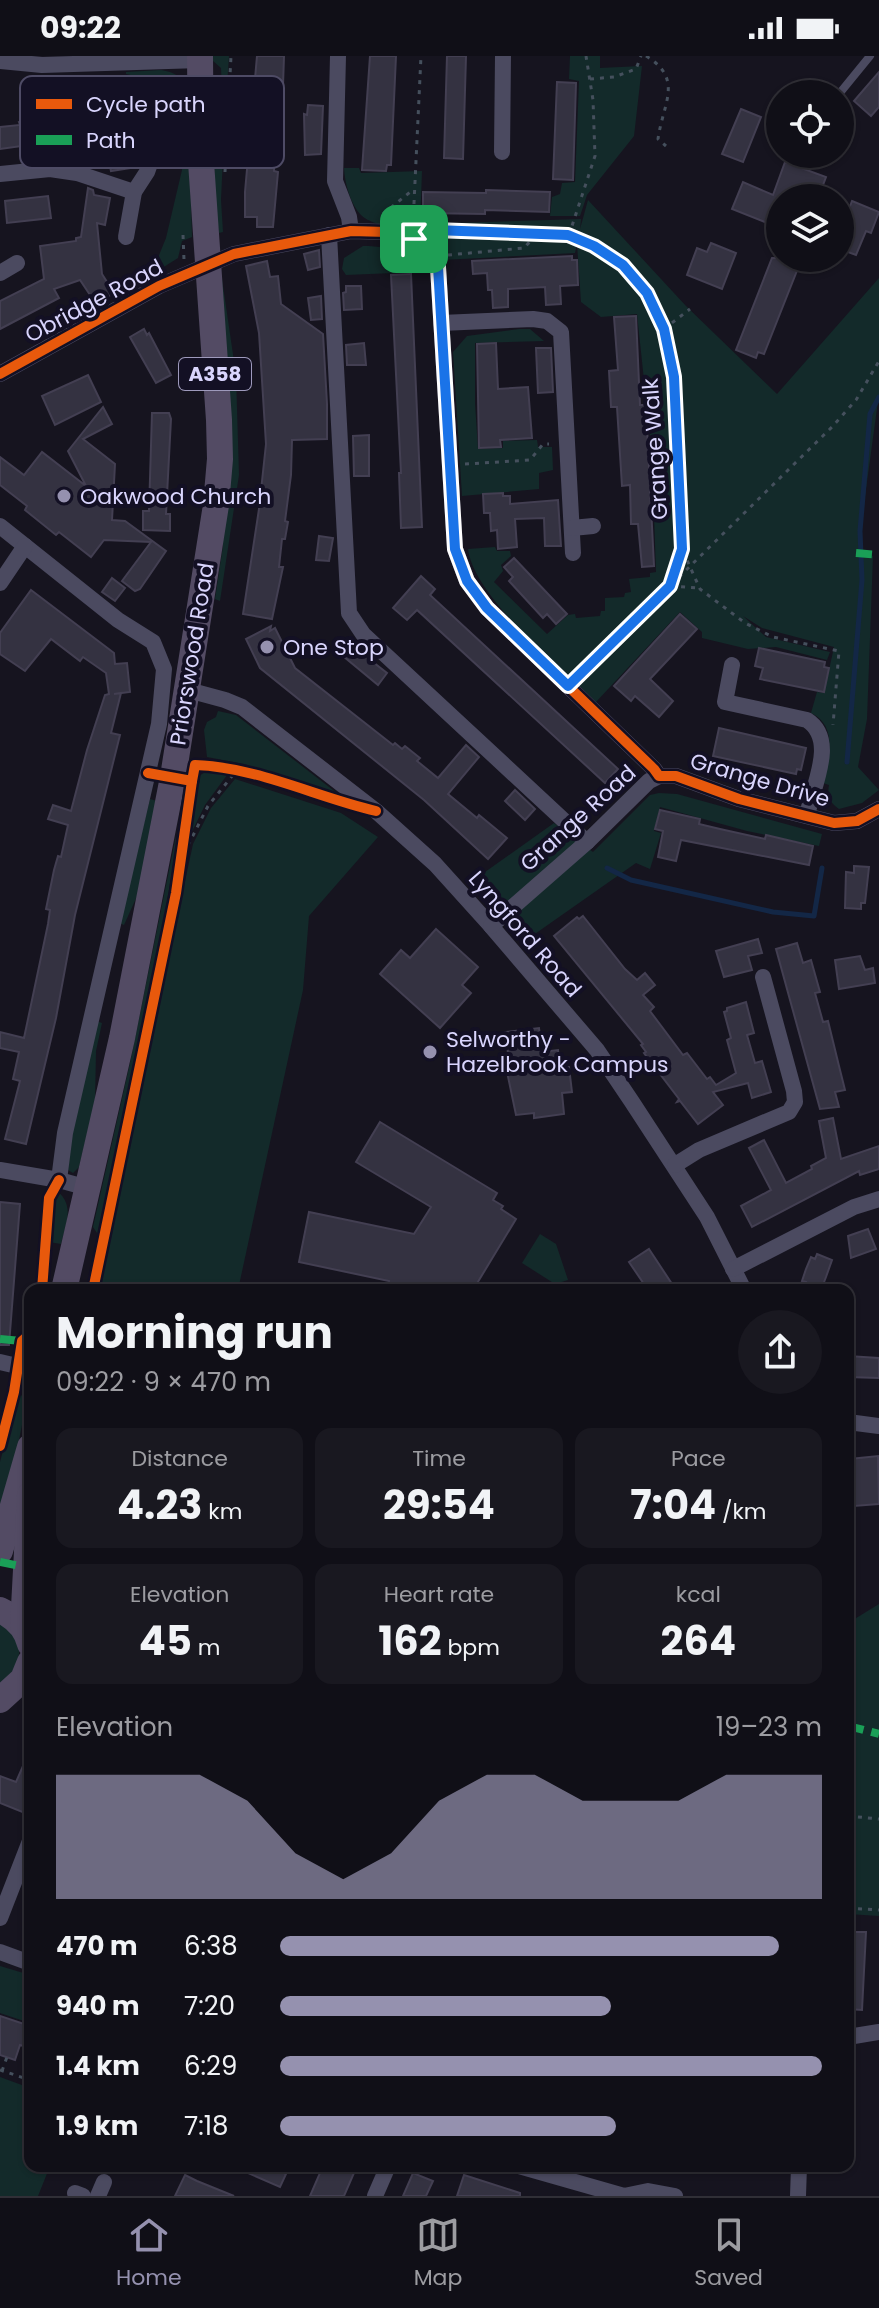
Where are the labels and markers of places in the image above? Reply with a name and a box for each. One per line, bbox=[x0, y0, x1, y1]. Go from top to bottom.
pin bbox=[380, 205, 448, 273]
place label: Oakwood Church bbox=[80, 481, 271, 512]
marker: Oakwood Church bbox=[55, 487, 73, 505]
place label: One Stop bbox=[283, 632, 384, 663]
marker: One Stop bbox=[258, 638, 276, 656]
place label: Selworthy - Hazelbrook Campus bbox=[446, 1024, 669, 1080]
marker: Selworthy - Hazelbrook Campus bbox=[421, 1043, 439, 1061]

